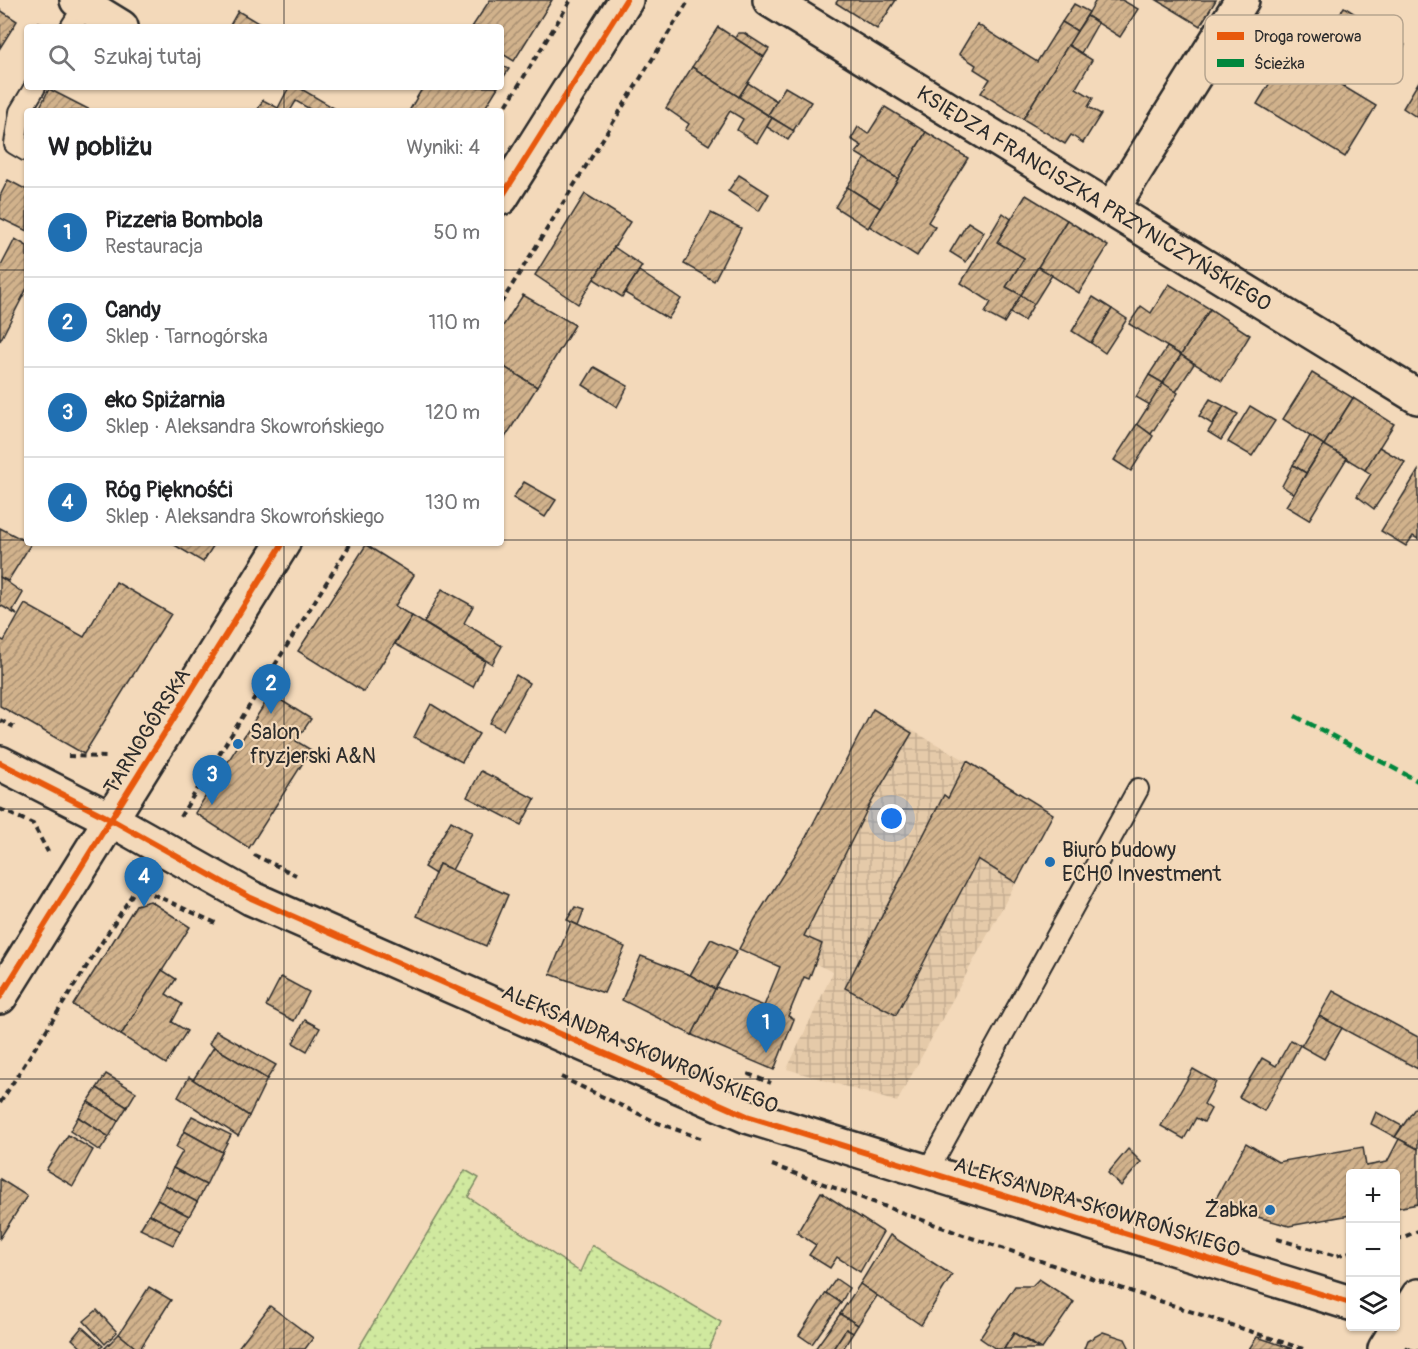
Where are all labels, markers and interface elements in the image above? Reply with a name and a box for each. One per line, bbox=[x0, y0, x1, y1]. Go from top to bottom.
legend bbox=[1205, 15, 1403, 84]
search box bbox=[24, 24, 504, 90]
text: Droga rowerowa bbox=[1254, 27, 1362, 47]
icon: search bbox=[45, 41, 78, 74]
text: Szukaj tutaj bbox=[93, 43, 202, 71]
text: Ścieżka bbox=[1254, 54, 1305, 74]
street label: KSIĘDZA FRANCISZKA PRZYNICZYŃSKIEGO bbox=[911, 80, 1276, 318]
text: W pobliżu bbox=[48, 131, 152, 163]
text: Wyniki: 4 bbox=[406, 135, 480, 160]
text: Pizzeria Bombola bbox=[105, 206, 263, 234]
text: 1 bbox=[64, 220, 71, 245]
text: 50 m bbox=[433, 220, 480, 245]
text: Restauracja bbox=[105, 234, 203, 259]
text: Candy bbox=[105, 296, 161, 324]
text: 2 bbox=[62, 310, 73, 335]
text: 110 m bbox=[429, 310, 480, 335]
text: Sklep · Tarnogórska bbox=[105, 324, 268, 349]
text: eko Spiżarnia bbox=[105, 386, 225, 414]
text: 3 bbox=[62, 400, 73, 425]
text: 120 m bbox=[425, 400, 480, 425]
text: Sklep · Aleksandra Skowrońskiego bbox=[105, 414, 384, 439]
text: Róg Pięknośći bbox=[105, 476, 232, 504]
text: 4 bbox=[62, 490, 73, 515]
text: 130 m bbox=[425, 490, 480, 515]
text: Sklep · Aleksandra Skowrońskiego bbox=[105, 504, 384, 529]
street label: TARNOGÓRSKA bbox=[97, 663, 197, 799]
pin: 2 bbox=[252, 664, 290, 714]
place label: Salon fryzjerski A&N bbox=[250, 719, 376, 770]
marker: Salon fryzjerski A&N bbox=[231, 737, 245, 751]
pin: 3 bbox=[192, 756, 232, 805]
your location bbox=[877, 804, 906, 833]
place label: Biuro budowy ECHO Investment bbox=[1062, 837, 1222, 888]
marker: Biuro budowy ECHO Investment bbox=[1043, 855, 1057, 869]
pin: 4 bbox=[124, 858, 164, 907]
street label: ALEKSANDRA SKOWROŃSKIEGO bbox=[497, 979, 782, 1120]
pin: 1 bbox=[746, 1004, 786, 1053]
street label: ALEKSANDRA SKOWROŃSKIEGO bbox=[950, 1151, 1243, 1264]
map controls bbox=[1346, 1169, 1400, 1331]
button: + bbox=[1346, 1169, 1400, 1223]
place label: Żabka bbox=[1204, 1197, 1258, 1224]
marker: Żabka bbox=[1263, 1203, 1277, 1217]
button: − bbox=[1346, 1223, 1400, 1277]
button: layers bbox=[1346, 1277, 1400, 1331]

